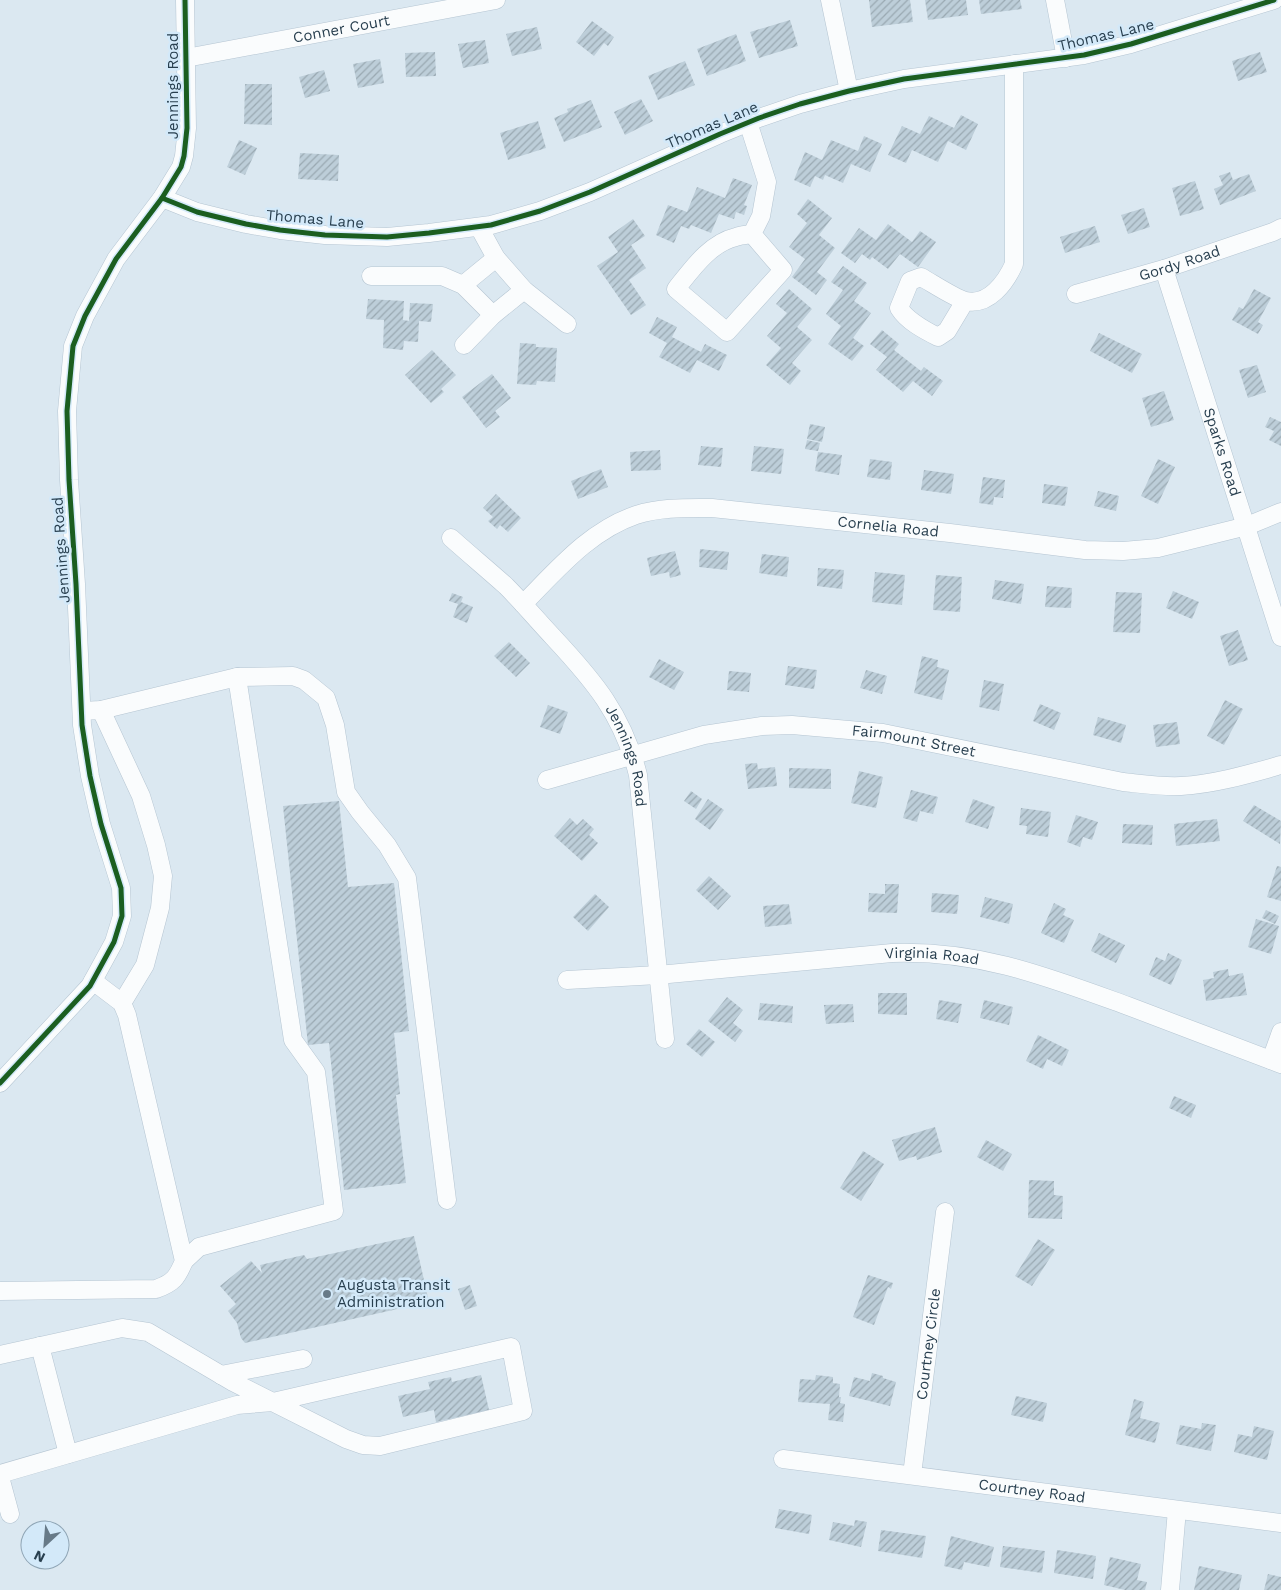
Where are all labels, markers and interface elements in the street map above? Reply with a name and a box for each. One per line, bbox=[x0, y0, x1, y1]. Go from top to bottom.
street label: Conner Court bbox=[291, 11, 392, 47]
street label: Thomas Lane bbox=[1056, 15, 1156, 55]
street label: Jennings Road bbox=[164, 33, 182, 139]
street label: Thomas Lane bbox=[663, 98, 761, 152]
street label: Thomas Lane bbox=[265, 206, 365, 232]
street label: Gordy Road bbox=[1137, 242, 1222, 285]
street label: Sparks Road bbox=[1200, 406, 1245, 498]
street label: Jennings Road bbox=[48, 496, 74, 604]
street label: Cornelia Road bbox=[836, 512, 940, 541]
street label: Jennings Road bbox=[602, 702, 650, 808]
street label: Fairmount Street bbox=[851, 721, 978, 761]
street label: Virginia Road bbox=[884, 944, 980, 969]
place label: Augusta Transit Administration bbox=[337, 1276, 451, 1311]
street label: Courtney Circle bbox=[913, 1287, 944, 1401]
marker: Augusta Transit Administration bbox=[321, 1288, 333, 1300]
street label: Courtney Road bbox=[978, 1475, 1086, 1507]
north arrow bbox=[20, 1520, 70, 1570]
text: N bbox=[31, 1547, 47, 1566]

